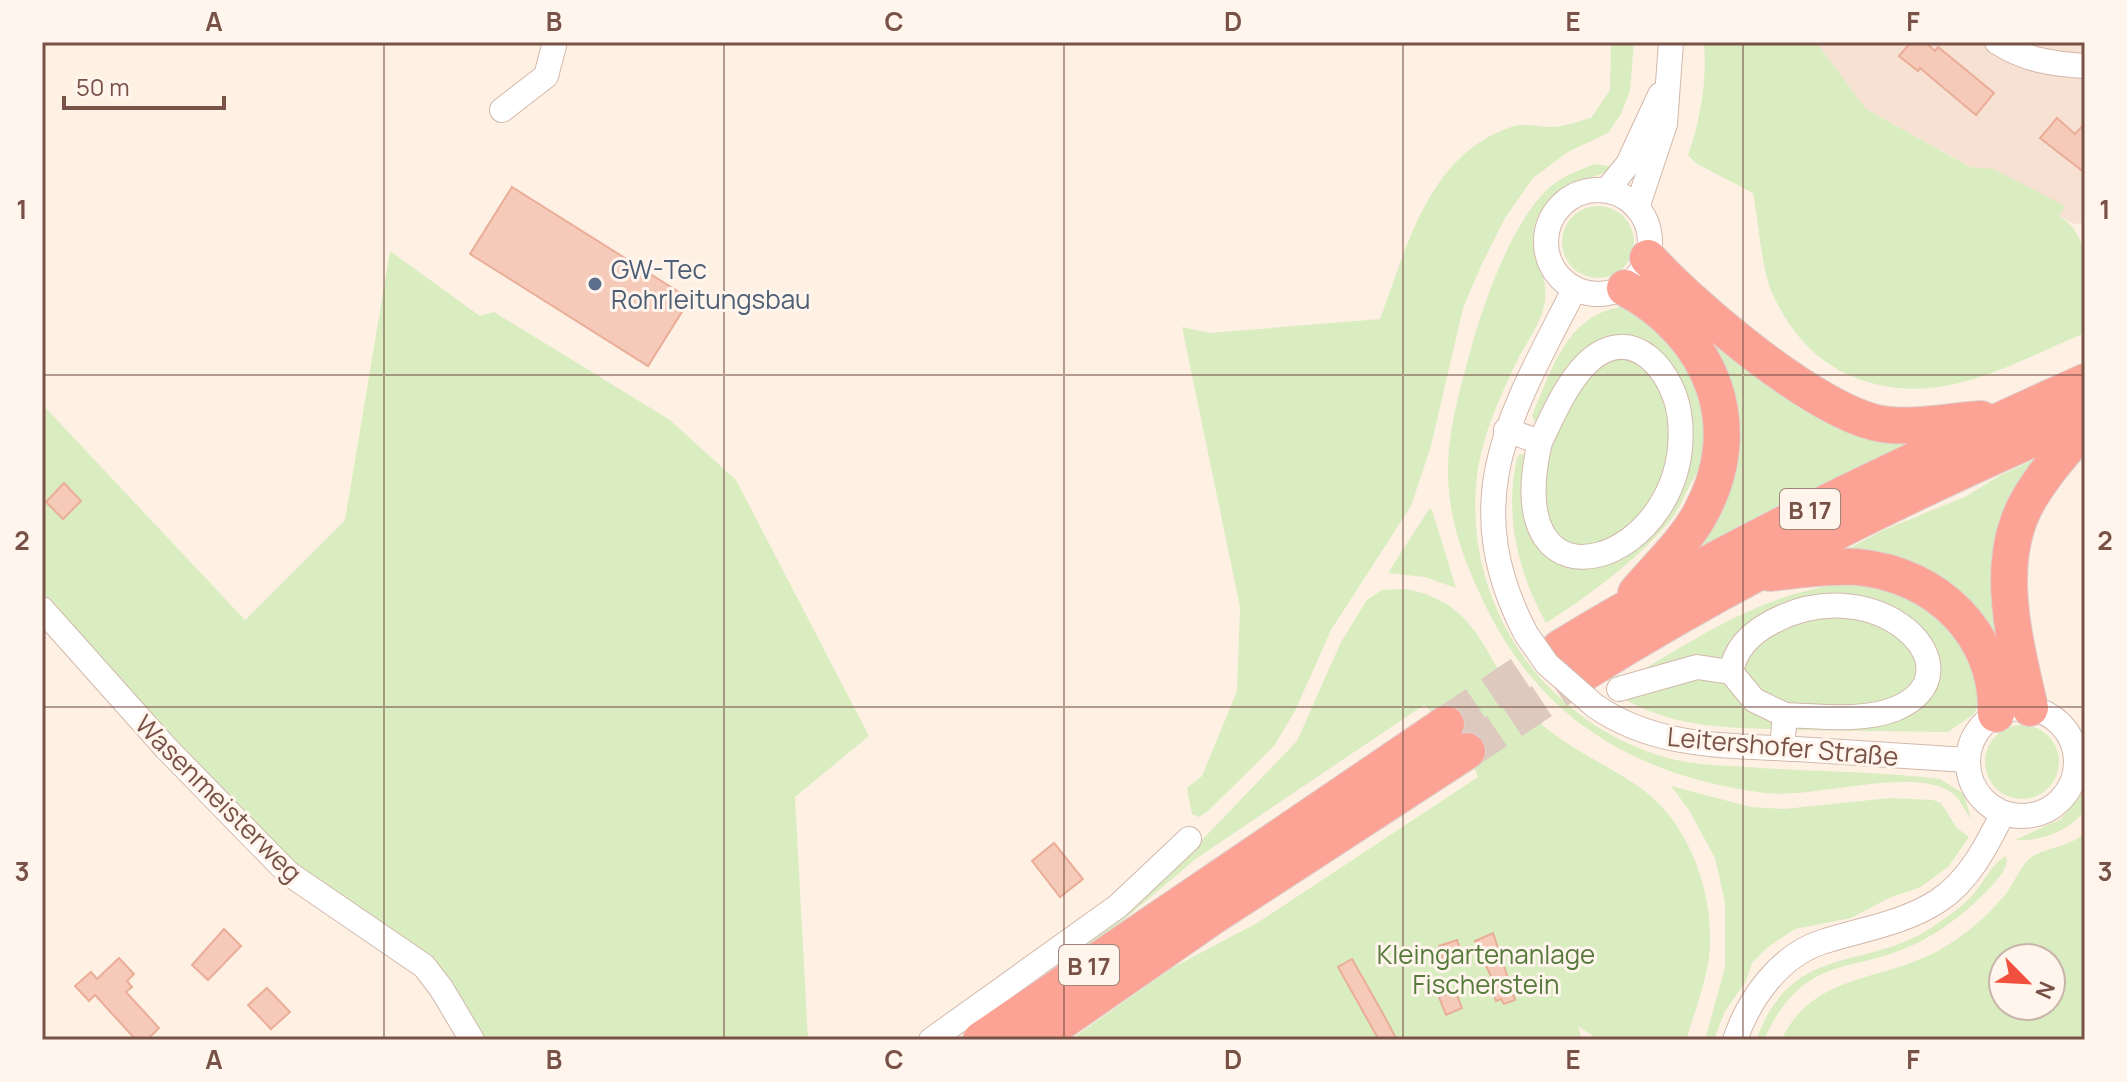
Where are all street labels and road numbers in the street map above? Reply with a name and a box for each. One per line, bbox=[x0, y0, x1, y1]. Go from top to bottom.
road number: B 17 bbox=[1780, 489, 1840, 529]
street label: Wasenmeisterweg bbox=[127, 706, 311, 890]
street label: Leitershofer Straße bbox=[1666, 718, 1900, 774]
road number: B 17 bbox=[1059, 945, 1119, 985]

